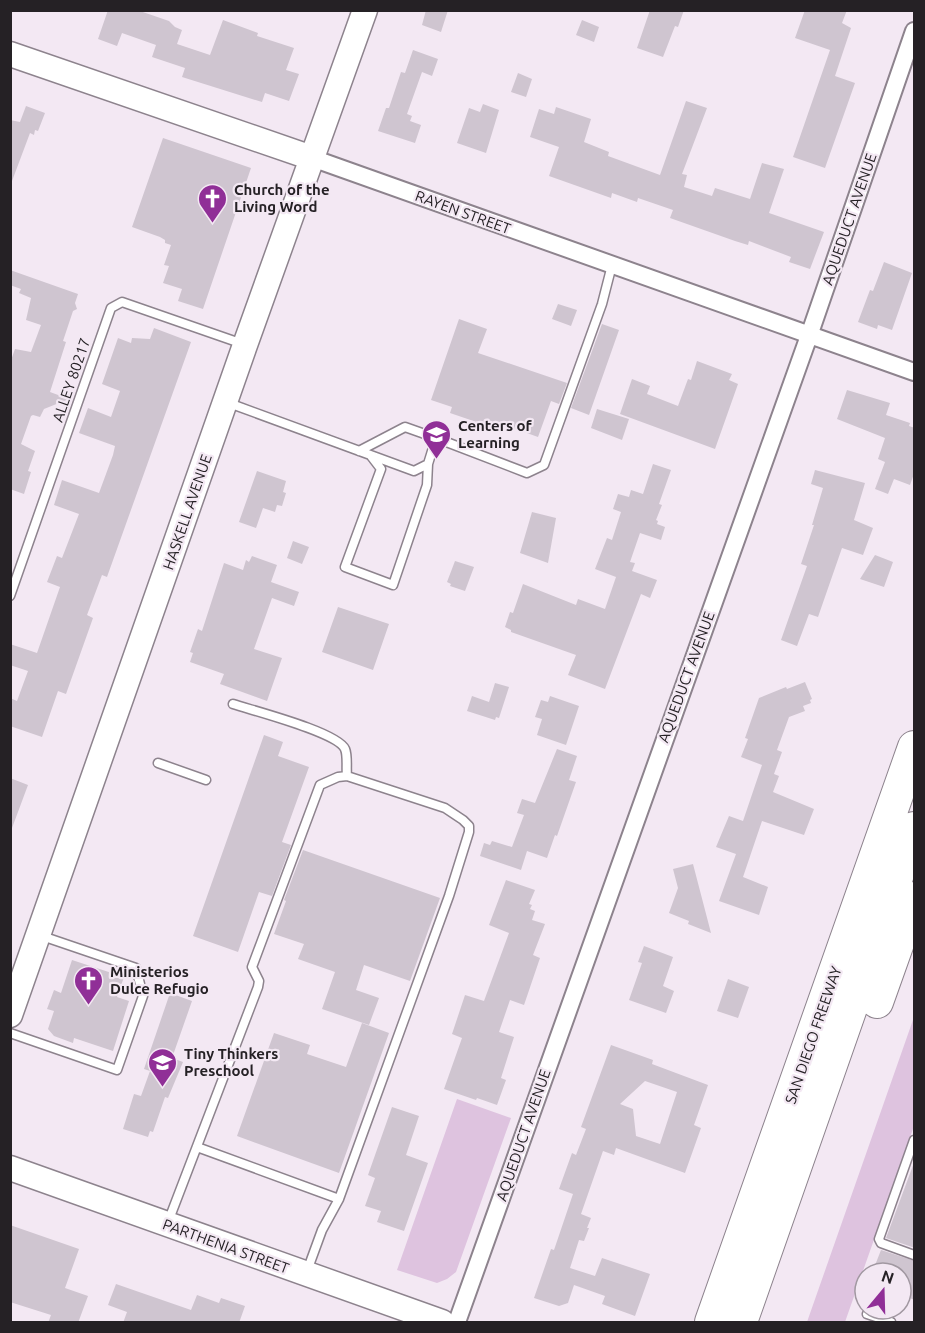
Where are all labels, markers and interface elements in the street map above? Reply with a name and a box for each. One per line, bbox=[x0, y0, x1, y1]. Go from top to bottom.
street label: AQUEDUCT AVENUE bbox=[818, 151, 880, 287]
place label: Church of the Living Word bbox=[234, 181, 330, 215]
church icon: Church of the Living Word bbox=[197, 182, 229, 224]
street label: RAYEN STREET bbox=[413, 187, 514, 237]
street label: ALLEY 80217 bbox=[49, 336, 93, 424]
place label: Centers of Learning bbox=[458, 417, 533, 451]
school or university icon: Centers of Learning bbox=[421, 418, 453, 460]
street label: HASKELL AVENUE bbox=[159, 452, 215, 572]
street label: AQUEDUCT AVENUE bbox=[654, 609, 718, 745]
place label: Ministerios Dulce Refugio bbox=[110, 963, 209, 997]
church icon: Ministerios Dulce Refugio bbox=[73, 964, 105, 1006]
street label: SAN DIEGO FREEWAY bbox=[781, 964, 845, 1106]
place label: Tiny Thinkers Preschool bbox=[184, 1045, 278, 1079]
school or university icon: Tiny Thinkers Preschool bbox=[147, 1046, 179, 1088]
street label: AQUEDUCT AVENUE bbox=[492, 1067, 554, 1203]
street label: PARTHENIA STREET bbox=[161, 1215, 292, 1277]
north arrow bbox=[853, 1261, 913, 1321]
text: N bbox=[879, 1266, 896, 1287]

